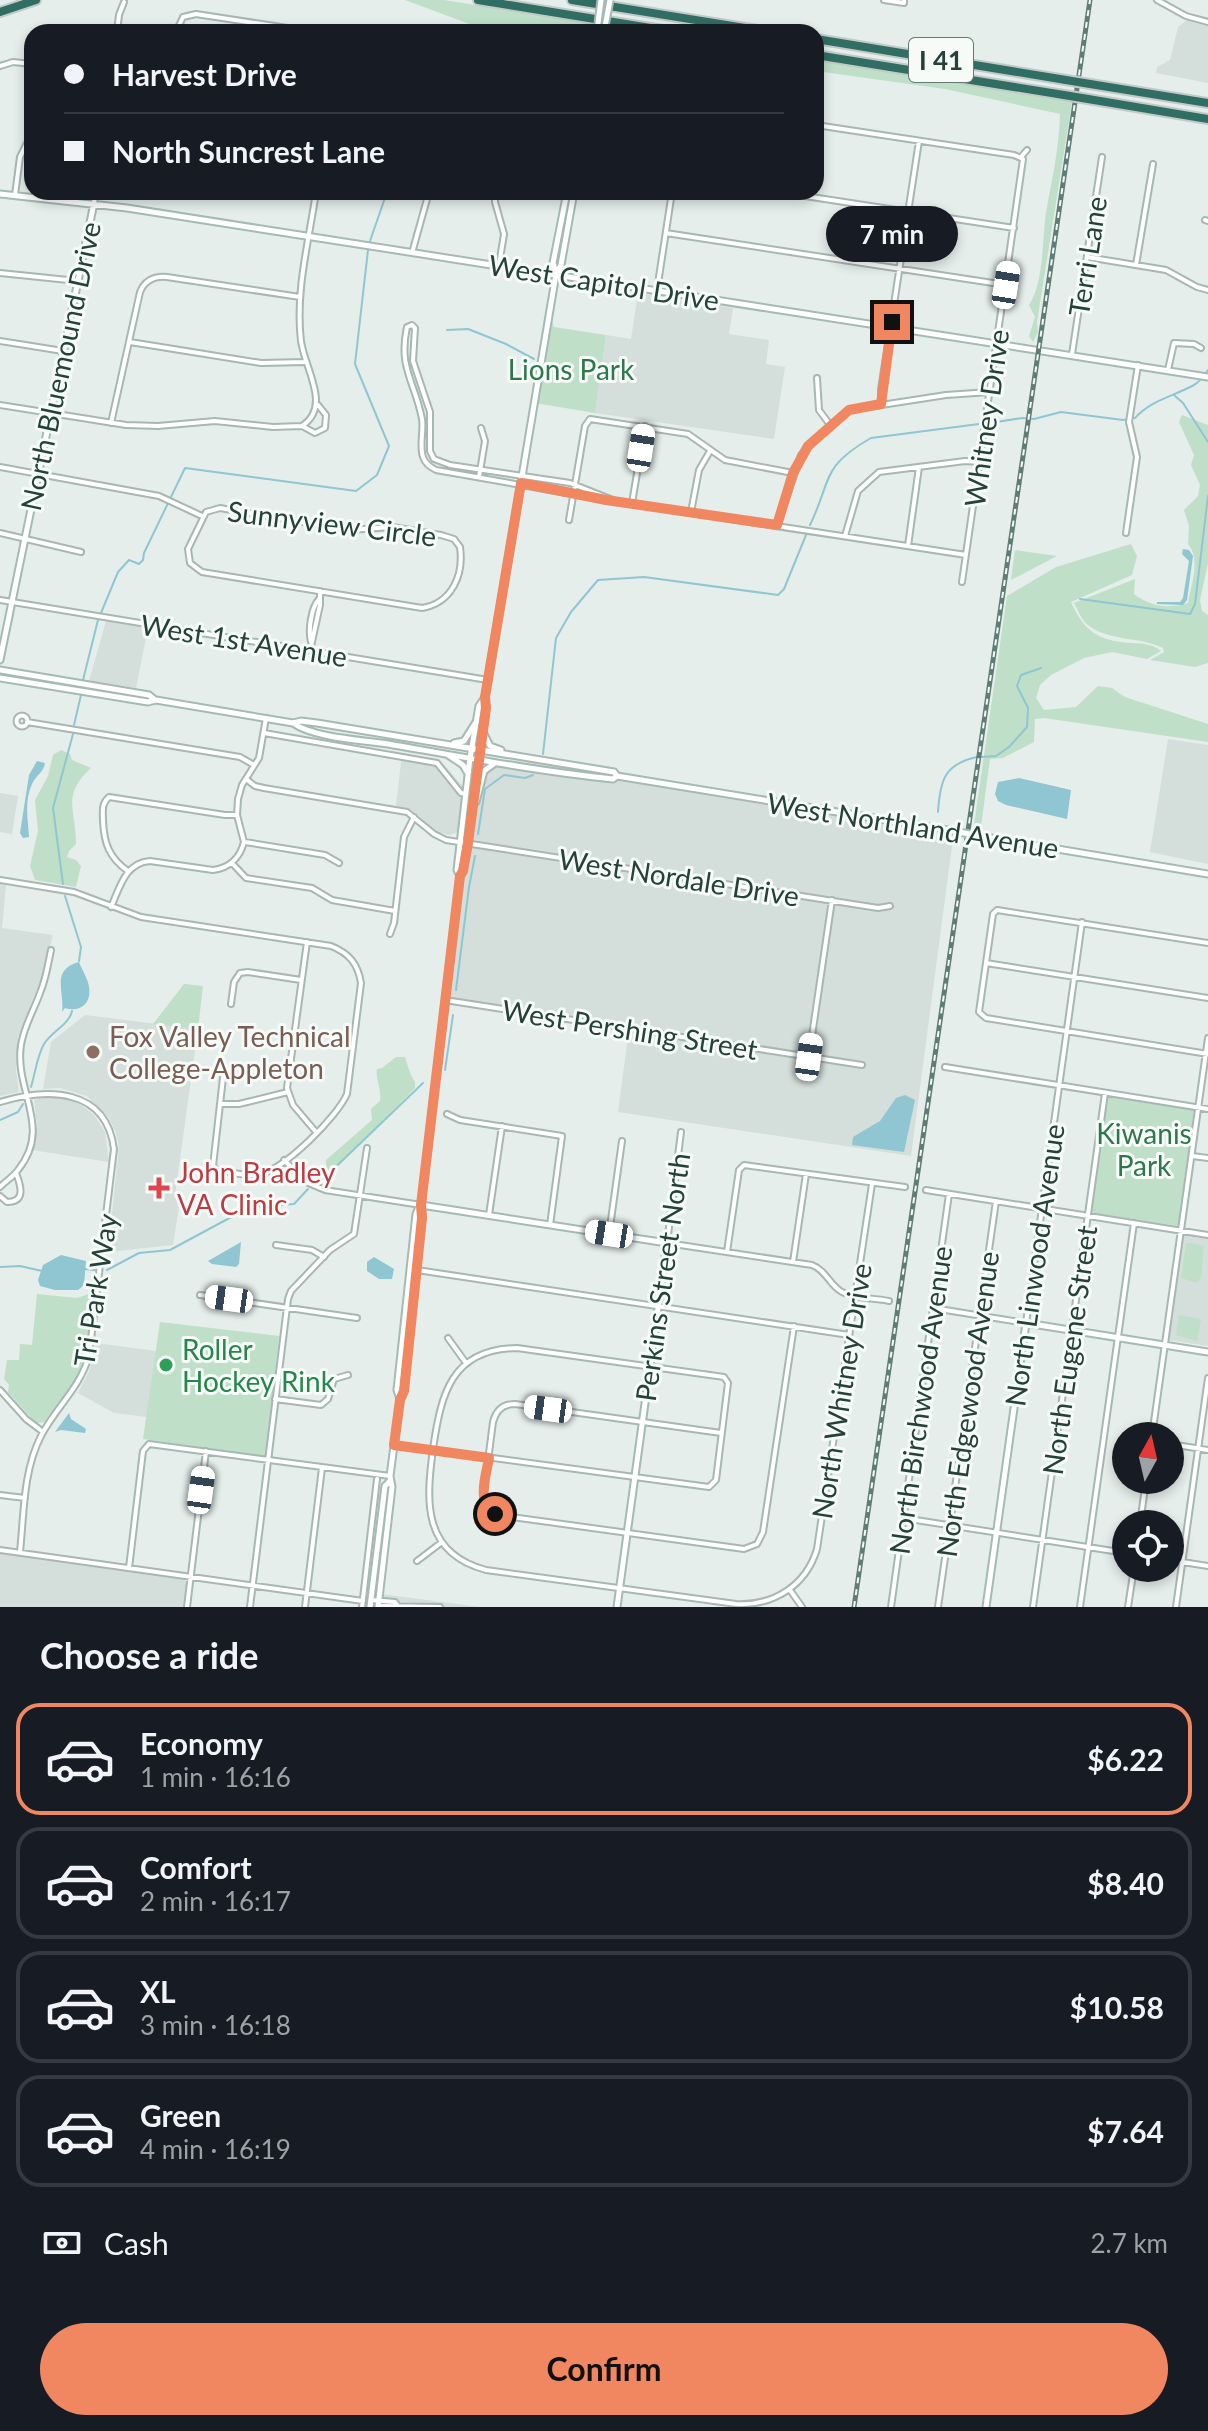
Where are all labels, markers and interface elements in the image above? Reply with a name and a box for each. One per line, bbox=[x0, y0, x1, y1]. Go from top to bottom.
road number: I 41 bbox=[909, 38, 973, 82]
text: Harvest Drive bbox=[112, 56, 297, 92]
text: North Suncrest Lane bbox=[112, 133, 385, 169]
street label: Terri Lane bbox=[1061, 194, 1113, 318]
callout: 7 min bbox=[826, 206, 958, 262]
street label: North Bluemound Drive bbox=[13, 218, 107, 514]
text: 7 min bbox=[860, 218, 924, 250]
street label: West Capitol Drive bbox=[486, 247, 722, 317]
car bbox=[990, 259, 1022, 311]
route end bbox=[874, 304, 910, 340]
street label: Whitney Drive bbox=[957, 327, 1015, 509]
park label: Lions Park bbox=[508, 352, 635, 386]
car bbox=[625, 422, 657, 474]
street label: Sunnyview Circle bbox=[226, 493, 438, 553]
street label: West 1st Avenue bbox=[138, 607, 350, 673]
street label: West Northland Avenue bbox=[765, 785, 1061, 865]
street label: West Nordale Drive bbox=[556, 841, 802, 913]
street label: West Pershing Street bbox=[500, 992, 760, 1066]
place label: Fox Valley Technical College-Appleton bbox=[109, 1019, 351, 1085]
car bbox=[794, 1032, 824, 1082]
marker: Fox Valley Technical College-Appleton bbox=[84, 1043, 102, 1061]
park label: Kiwanis Park bbox=[1096, 1116, 1192, 1182]
street label: North Linwood Avenue bbox=[997, 1122, 1071, 1408]
street label: Perkins Street North bbox=[628, 1151, 696, 1403]
place label: John Bradley VA Clinic bbox=[177, 1155, 336, 1221]
marker: John Bradley VA Clinic bbox=[148, 1177, 170, 1199]
street label: Tri Park Way bbox=[66, 1211, 124, 1369]
car bbox=[583, 1218, 635, 1250]
street label: North Eugene Street bbox=[1035, 1223, 1103, 1477]
street label: North Birchwood Avenue bbox=[882, 1244, 958, 1556]
street label: North Edgewood Avenue bbox=[929, 1249, 1005, 1559]
street label: North Whitney Drive bbox=[804, 1261, 878, 1521]
car bbox=[204, 1284, 254, 1314]
place label: Roller Hockey Rink bbox=[182, 1332, 336, 1398]
marker: Roller Hockey Rink bbox=[157, 1356, 175, 1374]
car bbox=[523, 1394, 573, 1424]
north arrow bbox=[1112, 1422, 1184, 1494]
map controls bbox=[1112, 1422, 1184, 1582]
car bbox=[186, 1465, 216, 1515]
route start bbox=[477, 1496, 513, 1532]
button: locate bbox=[1112, 1510, 1184, 1582]
text: Choose a ride bbox=[40, 1633, 259, 1677]
icon: car bbox=[44, 1723, 116, 1795]
text: Economy bbox=[140, 1725, 263, 1761]
text: $6.22 bbox=[1087, 1741, 1164, 1777]
text: 1 min · 16:16 bbox=[140, 1761, 291, 1793]
icon: car bbox=[44, 1847, 116, 1919]
text: Comfort bbox=[140, 1849, 252, 1885]
text: $8.40 bbox=[1087, 1865, 1164, 1901]
text: 2 min · 16:17 bbox=[140, 1885, 291, 1917]
icon: car bbox=[44, 1971, 116, 2043]
text: XL bbox=[140, 1973, 176, 2009]
text: $10.58 bbox=[1070, 1989, 1164, 2025]
text: 3 min · 16:18 bbox=[140, 2009, 291, 2041]
icon: car bbox=[44, 2095, 116, 2167]
text: Green bbox=[140, 2097, 221, 2133]
text: $7.64 bbox=[1087, 2113, 1164, 2149]
text: 4 min · 16:19 bbox=[140, 2133, 291, 2165]
icon: cash bbox=[40, 2221, 84, 2265]
text: Cash bbox=[104, 2225, 169, 2261]
text: 2.7 km bbox=[1090, 2227, 1168, 2259]
button: Confirm bbox=[40, 2323, 1168, 2415]

